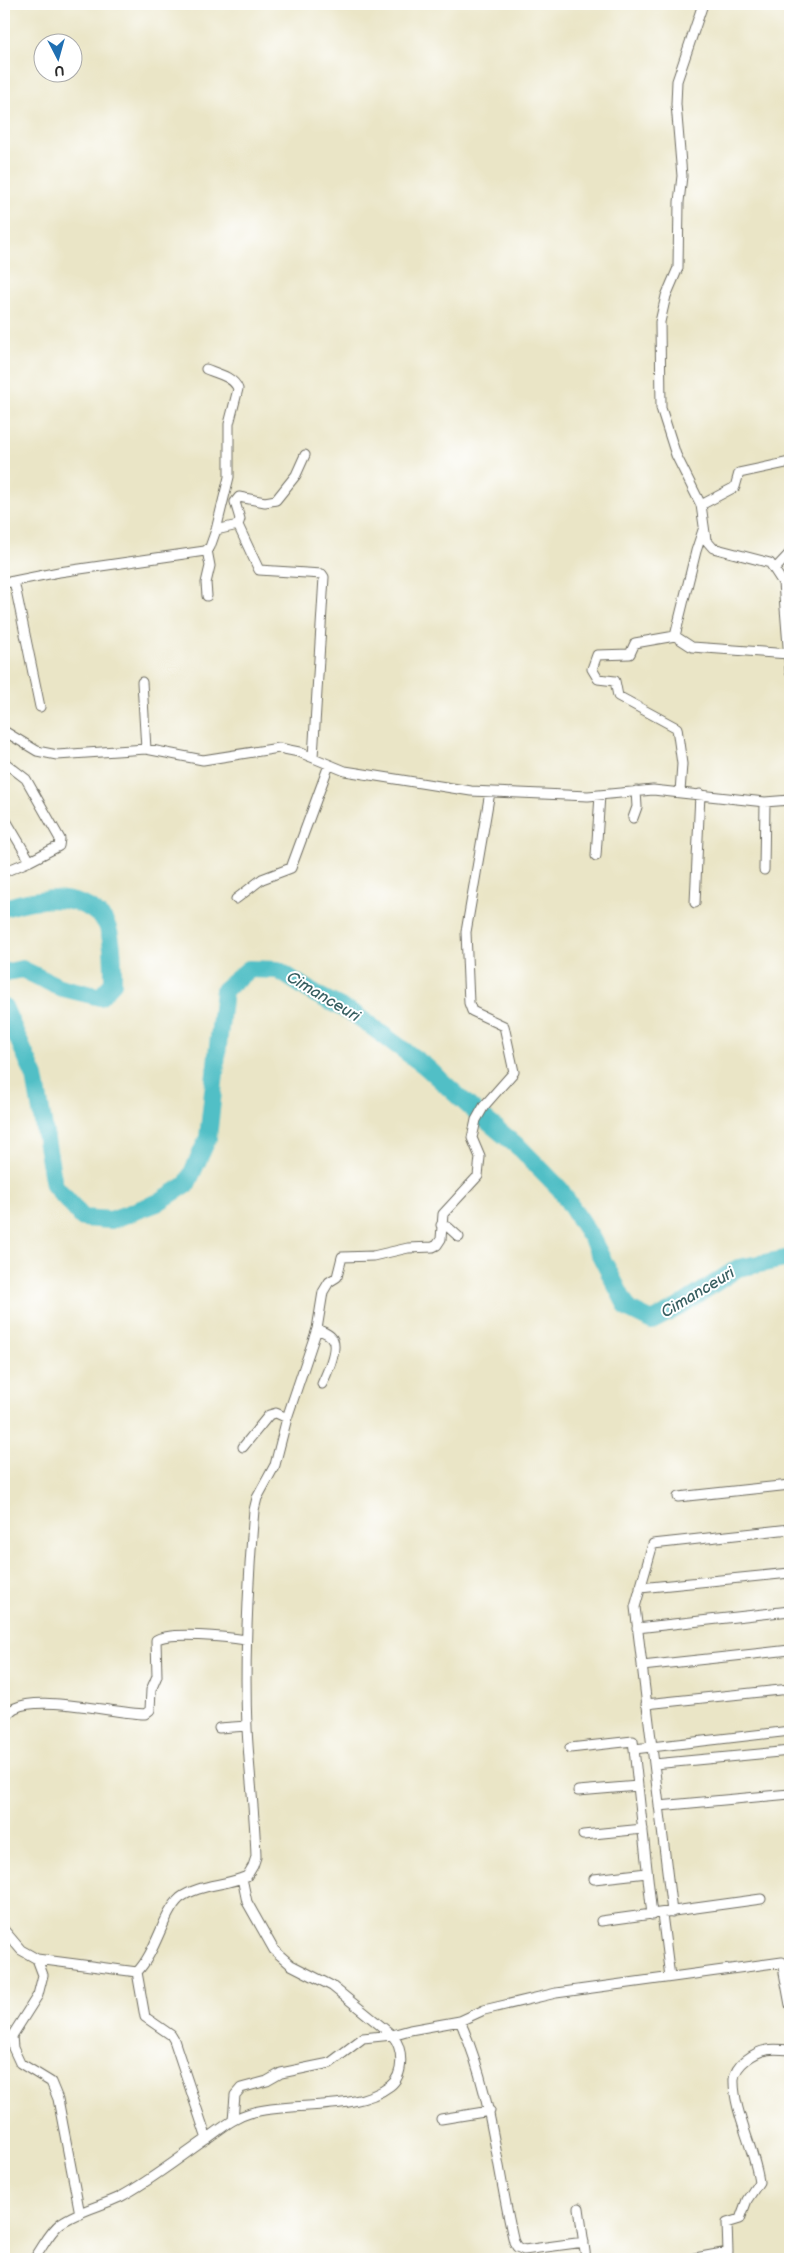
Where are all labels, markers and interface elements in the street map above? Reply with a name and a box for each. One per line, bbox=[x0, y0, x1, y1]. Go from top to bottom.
north arrow bbox=[32, 32, 82, 82]
text: U bbox=[53, 61, 65, 79]
water label: Cimanceuri bbox=[283, 968, 364, 1027]
water label: Cimanceuri bbox=[658, 1263, 739, 1322]

